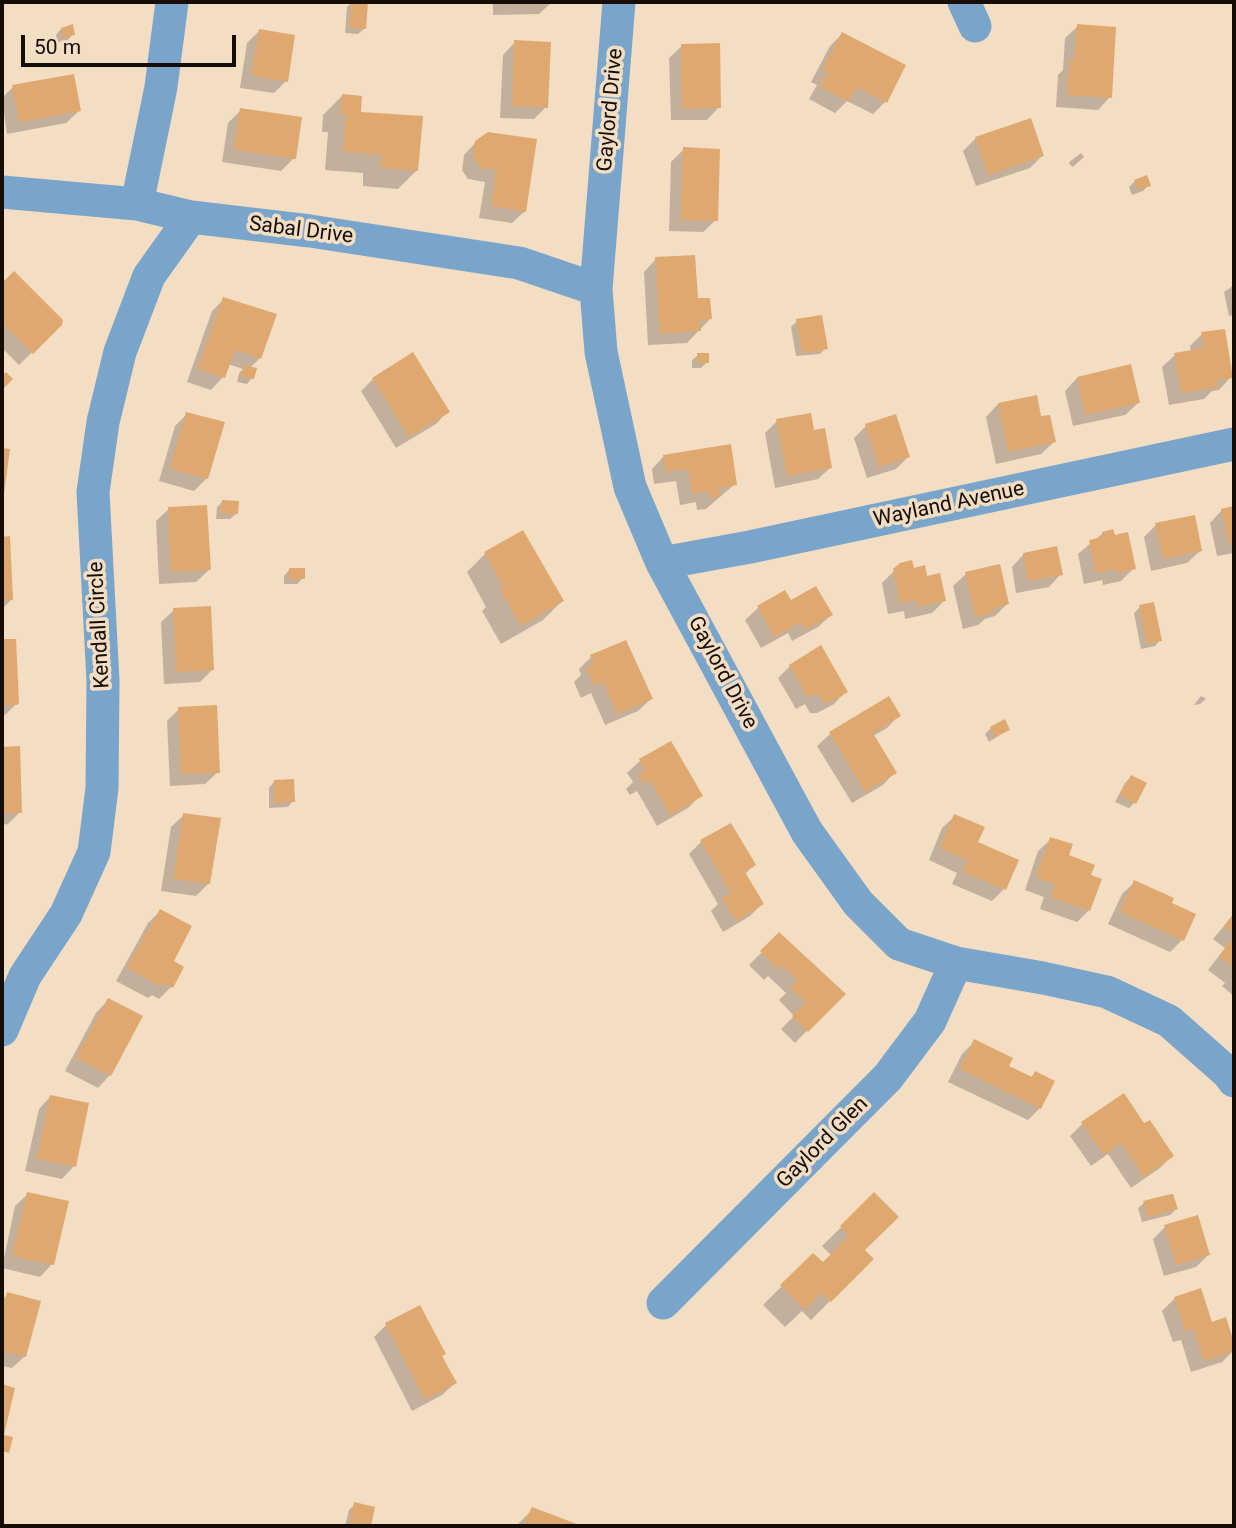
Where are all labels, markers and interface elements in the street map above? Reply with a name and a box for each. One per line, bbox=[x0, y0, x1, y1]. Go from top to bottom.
scale bar bbox=[24, 21, 240, 65]
text: 50 m bbox=[34, 35, 81, 59]
street label: Gaylord Drive bbox=[593, 47, 629, 173]
street label: Sabal Drive bbox=[248, 212, 354, 250]
street label: Wayland Avenue bbox=[871, 477, 1027, 533]
street label: Kendall Circle bbox=[84, 561, 116, 689]
street label: Gaylord Drive bbox=[682, 612, 762, 734]
street label: Gaylord Glen bbox=[772, 1092, 874, 1194]

